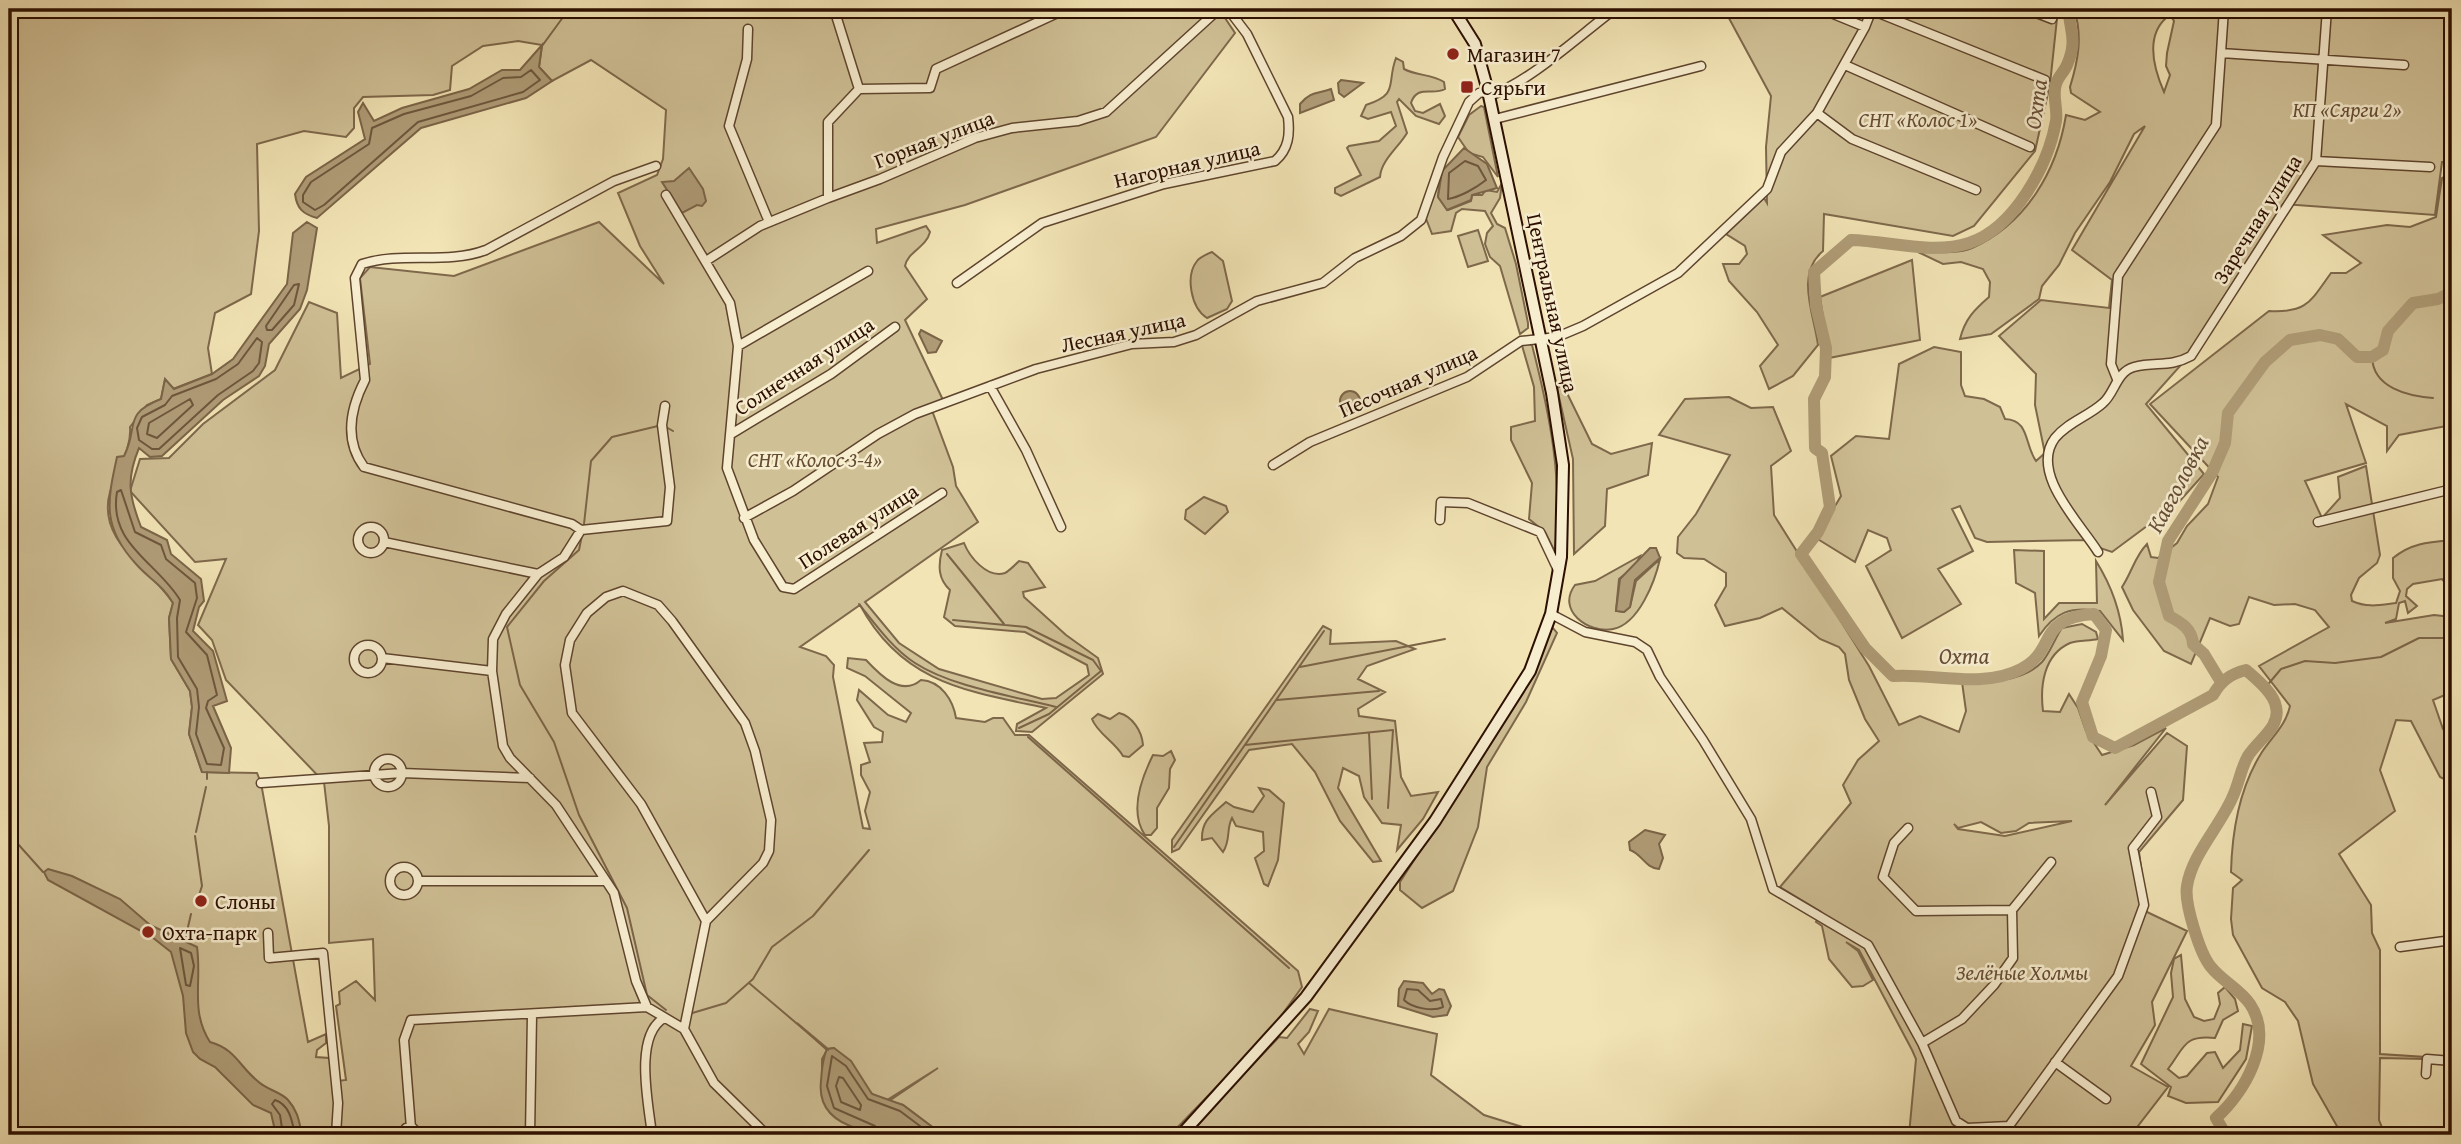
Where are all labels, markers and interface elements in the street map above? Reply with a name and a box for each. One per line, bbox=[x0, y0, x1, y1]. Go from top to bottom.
place label: Магазин 7 bbox=[1467, 39, 1561, 70]
marker: Магазин 7 bbox=[1445, 46, 1461, 62]
place label: Сярьги bbox=[1481, 72, 1546, 103]
water label: Охта bbox=[2015, 76, 2055, 131]
marker: Сярьги bbox=[1459, 79, 1475, 95]
park label: КП «Сярги 2» bbox=[2292, 94, 2402, 125]
street label: Горная улица bbox=[869, 102, 999, 176]
park label: СНТ «Колос 1» bbox=[1859, 104, 1977, 135]
street label: Нагорная улица bbox=[1111, 132, 1263, 196]
street label: Заречная улица bbox=[2205, 148, 2309, 290]
street label: Центральная улица bbox=[1519, 210, 1587, 396]
street label: Лесная улица bbox=[1058, 304, 1188, 360]
street label: Солнечная улица bbox=[728, 309, 880, 423]
street label: Песочная улица bbox=[1334, 337, 1482, 425]
water label: Кавголовка bbox=[2138, 429, 2217, 538]
park label: СНТ «Колос 3-4» bbox=[748, 444, 882, 475]
street label: Полевая улица bbox=[792, 475, 924, 577]
water label: Охта bbox=[1939, 639, 1990, 672]
place label: Слоны bbox=[215, 886, 276, 917]
marker: Слоны bbox=[193, 893, 209, 909]
place label: Охта-парк bbox=[162, 917, 257, 948]
marker: Охта-парк bbox=[140, 924, 156, 940]
park label: Зелёные Холмы bbox=[1956, 957, 2088, 988]

